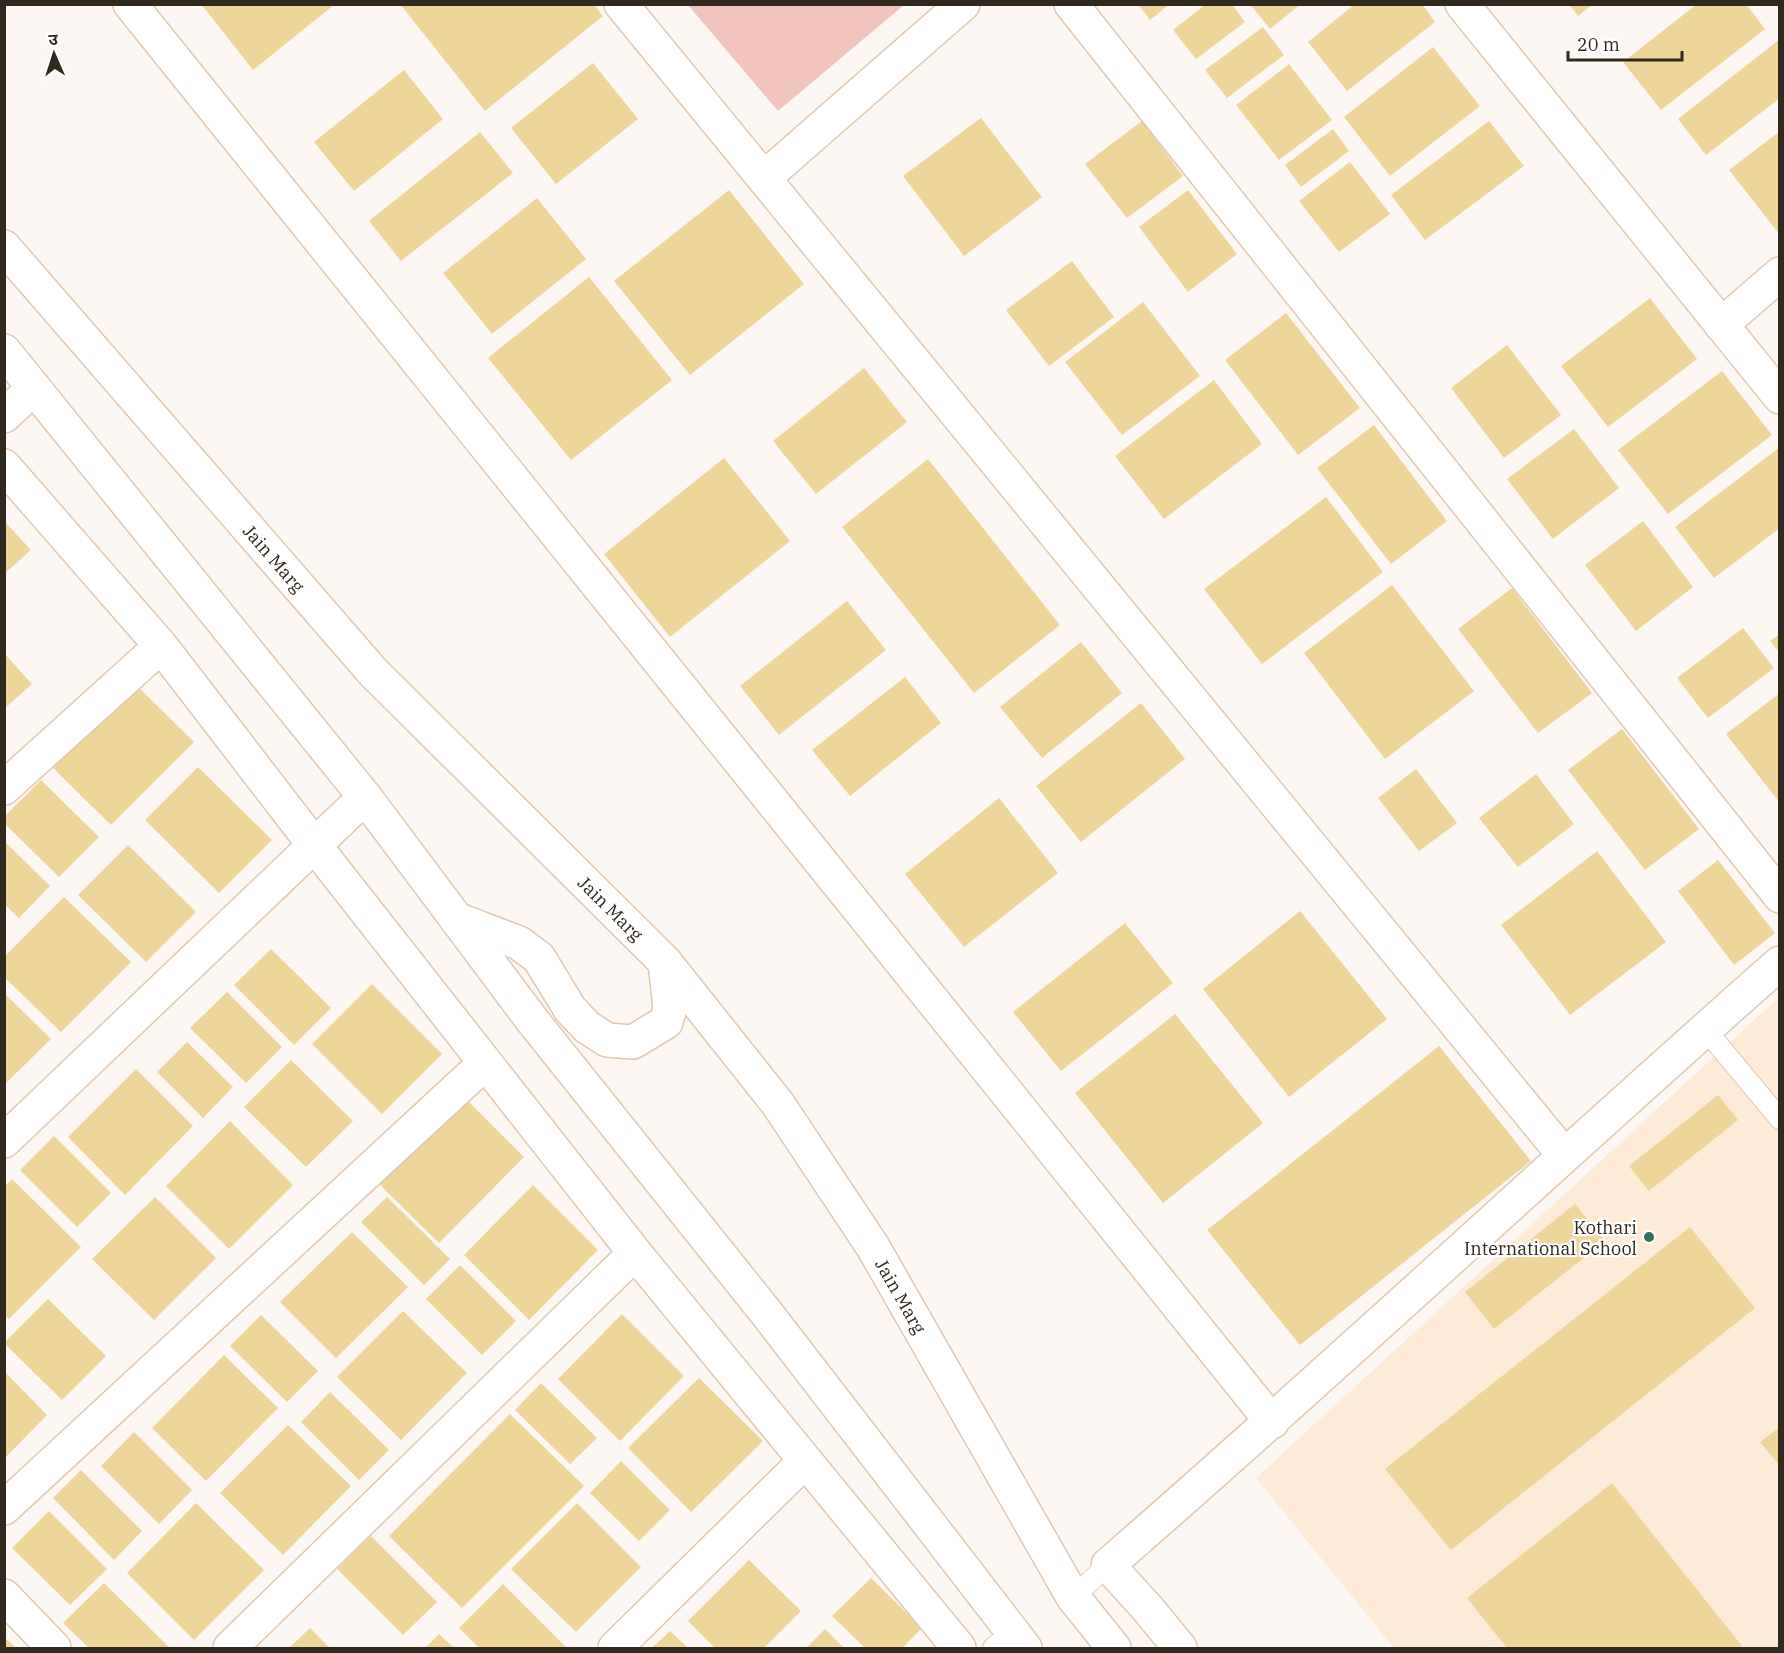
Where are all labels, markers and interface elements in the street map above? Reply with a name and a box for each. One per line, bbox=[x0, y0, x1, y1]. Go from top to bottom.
north arrow bbox=[24, 24, 84, 84]
scale bar bbox=[1568, 24, 1682, 62]
text: उ bbox=[48, 29, 59, 49]
text: 20 m bbox=[1577, 33, 1620, 56]
street label: Jain Marg bbox=[238, 519, 310, 597]
street label: Jain Marg bbox=[573, 871, 648, 946]
place label: Kothari International School bbox=[1464, 1216, 1637, 1260]
marker: Kothari International School bbox=[1642, 1230, 1656, 1244]
street label: Jain Marg bbox=[871, 1254, 932, 1338]

